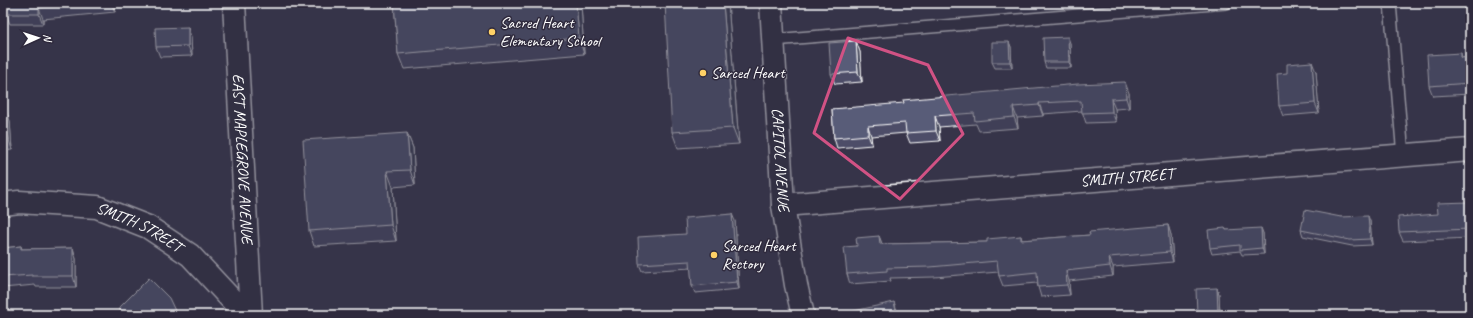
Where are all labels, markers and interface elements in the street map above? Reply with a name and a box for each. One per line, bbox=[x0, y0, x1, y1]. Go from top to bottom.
place label: Sacred Heart Elementary School bbox=[500, 13, 603, 51]
north arrow bbox=[18, 18, 58, 58]
marker: Sacred Heart Elementary School bbox=[487, 27, 497, 37]
text: N bbox=[41, 34, 55, 43]
place label: Sarced Heart bbox=[711, 63, 786, 83]
marker: Sarced Heart bbox=[698, 68, 708, 78]
street label: EAST MAPLEGROVE AVENUE bbox=[228, 73, 257, 247]
street label: CAPITOL AVENUE bbox=[767, 107, 794, 216]
street label: SMITH STREET bbox=[1080, 163, 1178, 191]
street label: SMITH STREET bbox=[93, 198, 189, 259]
place label: Sarced Heart Rectory bbox=[722, 236, 797, 274]
marker: Sarced Heart Rectory bbox=[709, 250, 719, 260]

